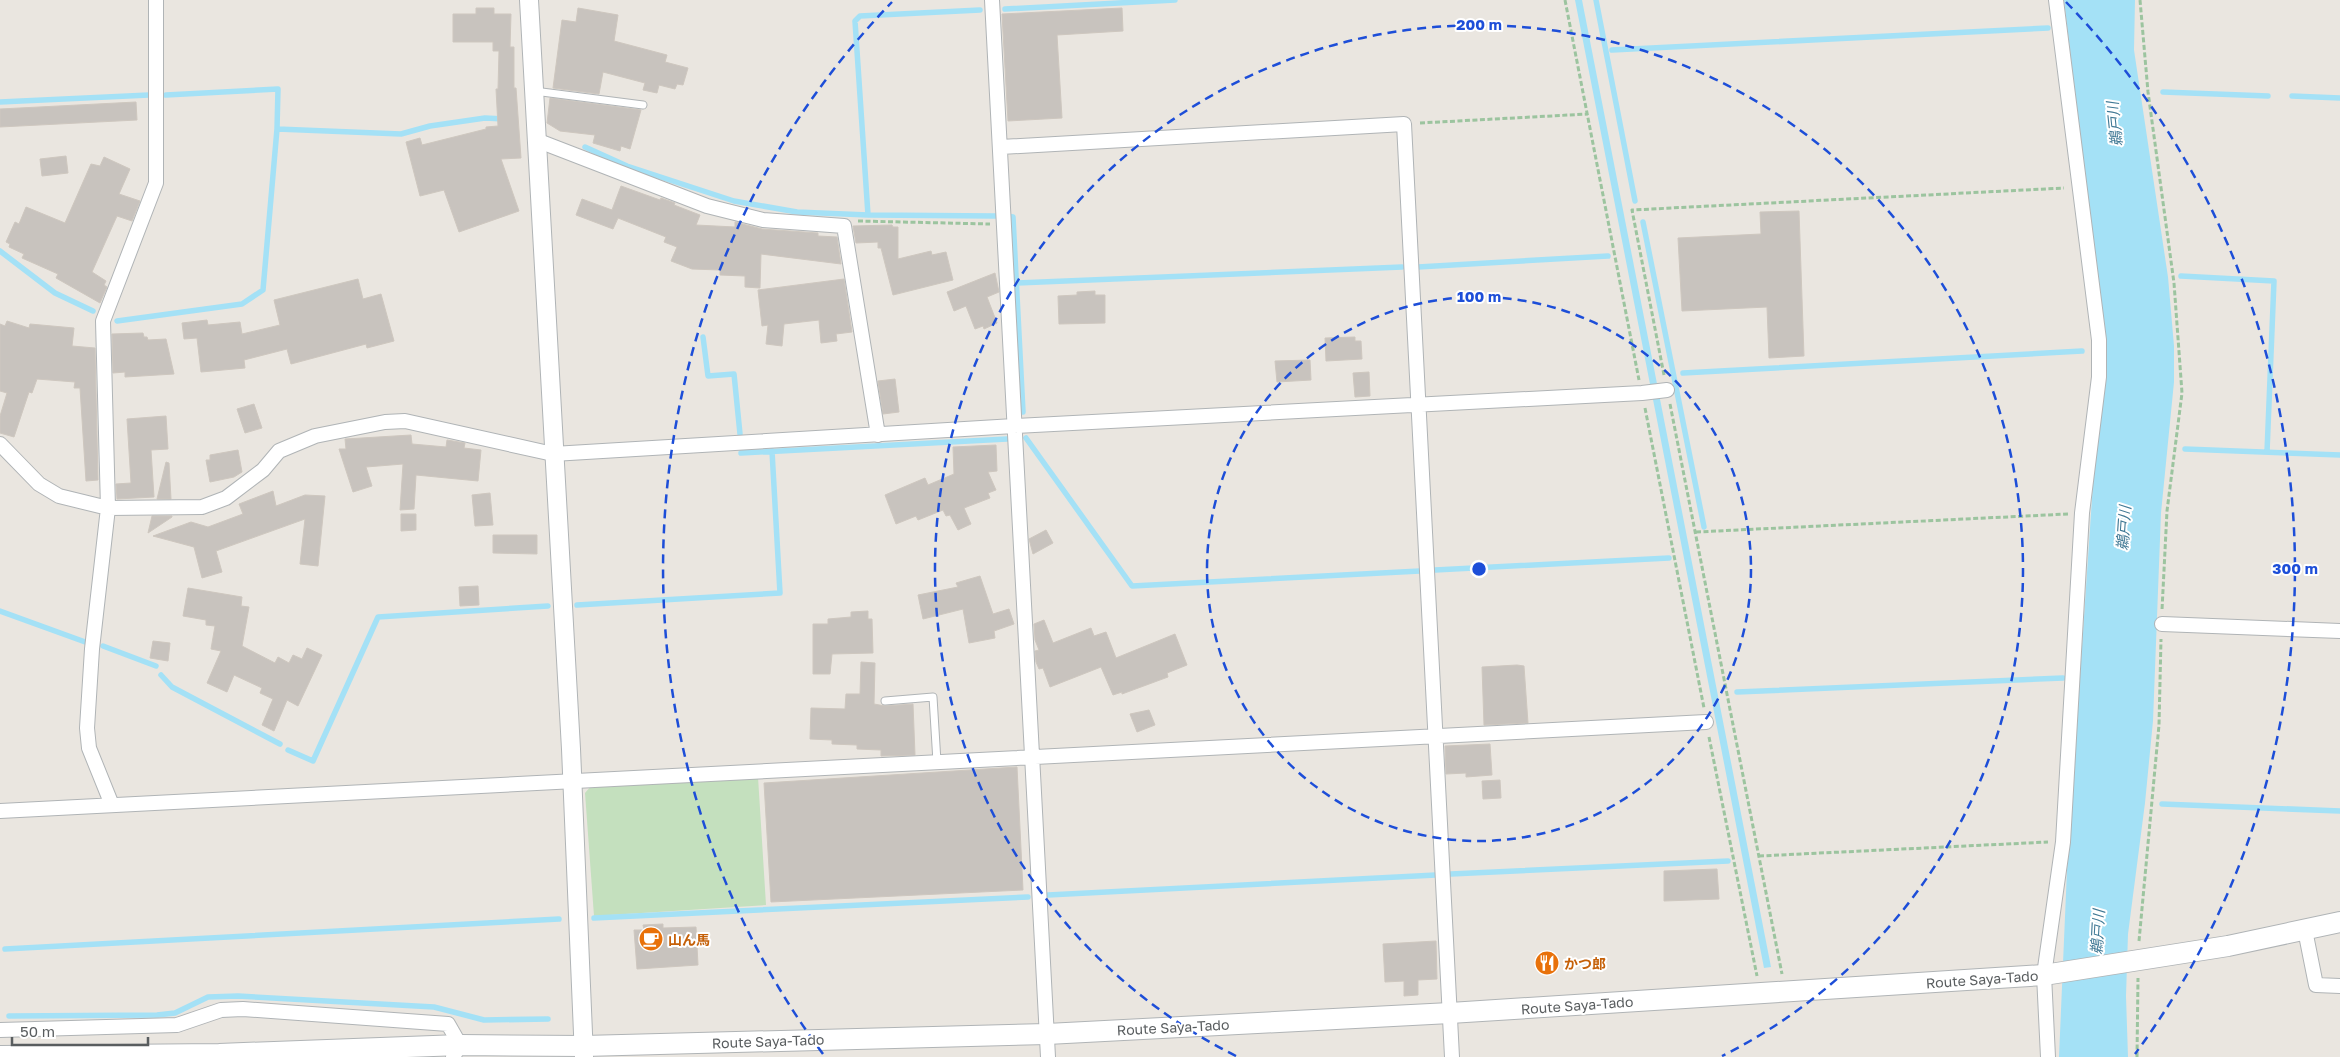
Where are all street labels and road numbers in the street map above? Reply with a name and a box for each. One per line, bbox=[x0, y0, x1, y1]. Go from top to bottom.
street label: Route Saya-Tado bbox=[1925, 967, 2039, 991]
street label: Route Saya-Tado bbox=[1520, 993, 1634, 1017]
street label: Route Saya-Tado bbox=[1116, 1016, 1230, 1038]
street label: Route Saya-Tado bbox=[711, 1031, 825, 1051]

